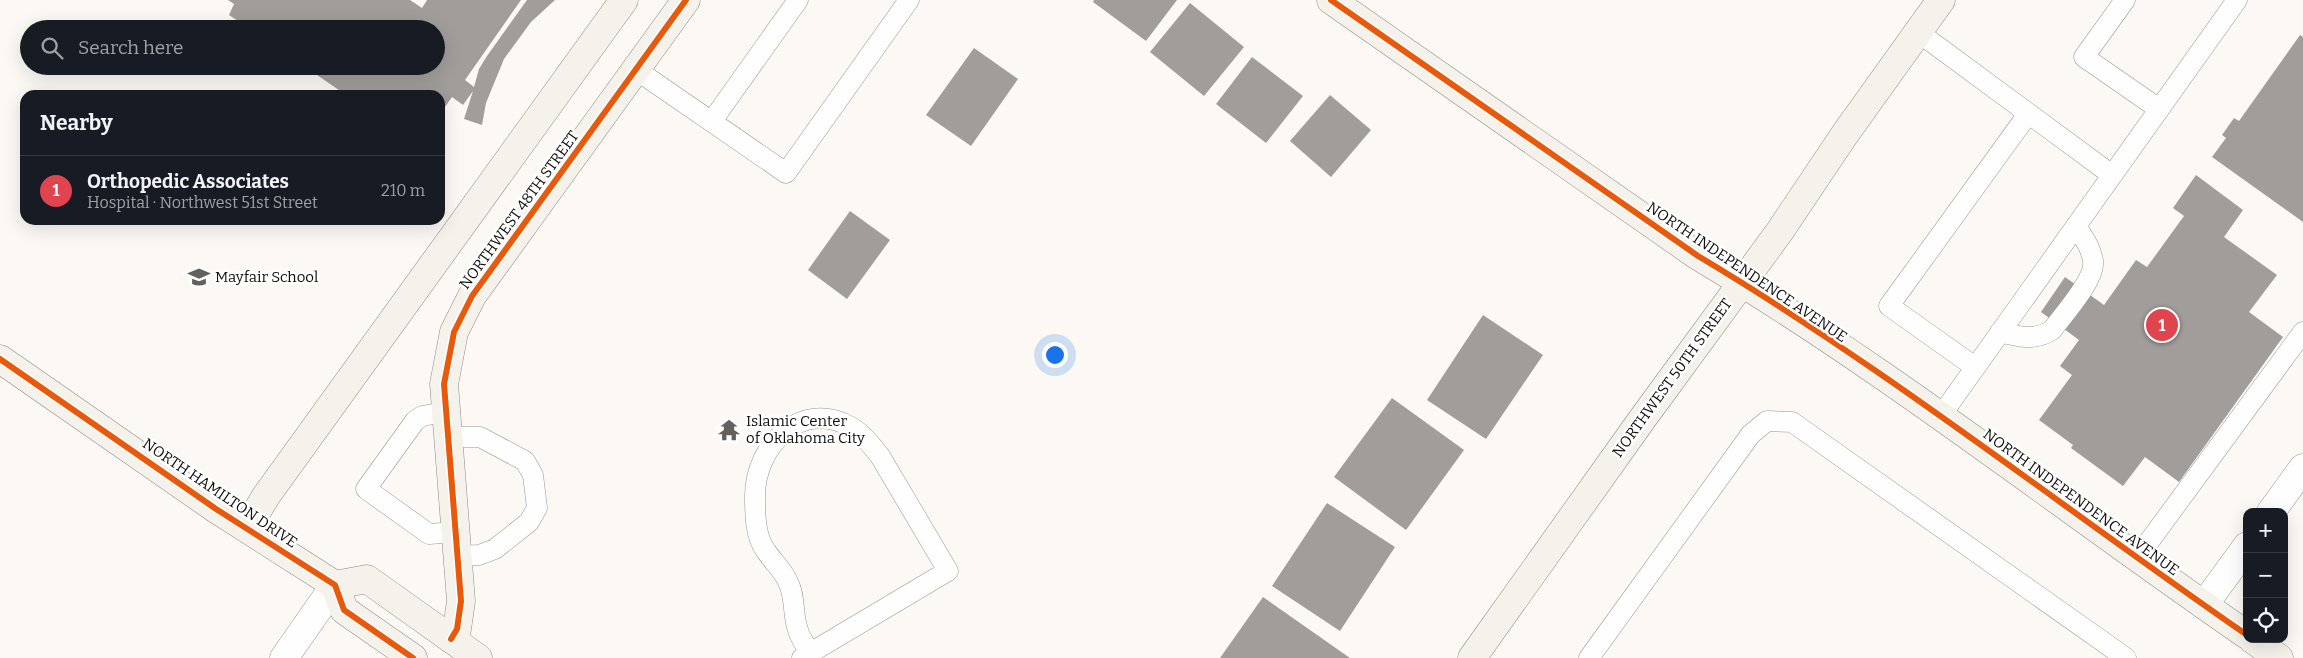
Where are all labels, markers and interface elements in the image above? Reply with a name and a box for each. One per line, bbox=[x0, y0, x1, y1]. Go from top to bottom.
search box bbox=[20, 20, 445, 75]
icon: search bbox=[38, 34, 66, 62]
text: Search here bbox=[78, 36, 183, 59]
text: Nearby bbox=[40, 110, 113, 136]
street label: NORTHWEST 48TH STREET bbox=[456, 127, 583, 293]
text: Orthopedic Associates bbox=[87, 170, 289, 193]
text: 1 bbox=[53, 181, 59, 200]
text: 210 m bbox=[381, 181, 425, 200]
text: Hospital · Northwest 51st Street bbox=[87, 193, 318, 212]
street label: NORTH INDEPENDENCE AVENUE bbox=[1643, 198, 1851, 346]
school or university icon: Mayfair School bbox=[186, 264, 212, 290]
place label: Mayfair School bbox=[215, 268, 318, 286]
street label: NORTHWEST 50TH STREET bbox=[1608, 295, 1736, 461]
pin: 1 bbox=[2146, 306, 2178, 344]
your location bbox=[1042, 342, 1068, 368]
place label: Islamic Center of Oklahoma City bbox=[746, 412, 865, 447]
temple icon: Islamic Center of Oklahoma City bbox=[716, 417, 742, 443]
street label: NORTH INDEPENDENCE AVENUE bbox=[1980, 425, 2182, 579]
street label: NORTH HAMILTON DRIVE bbox=[139, 434, 301, 552]
map controls bbox=[2243, 508, 2288, 643]
button: + bbox=[2243, 508, 2288, 553]
button: − bbox=[2243, 553, 2288, 598]
button: locate bbox=[2243, 598, 2288, 643]

